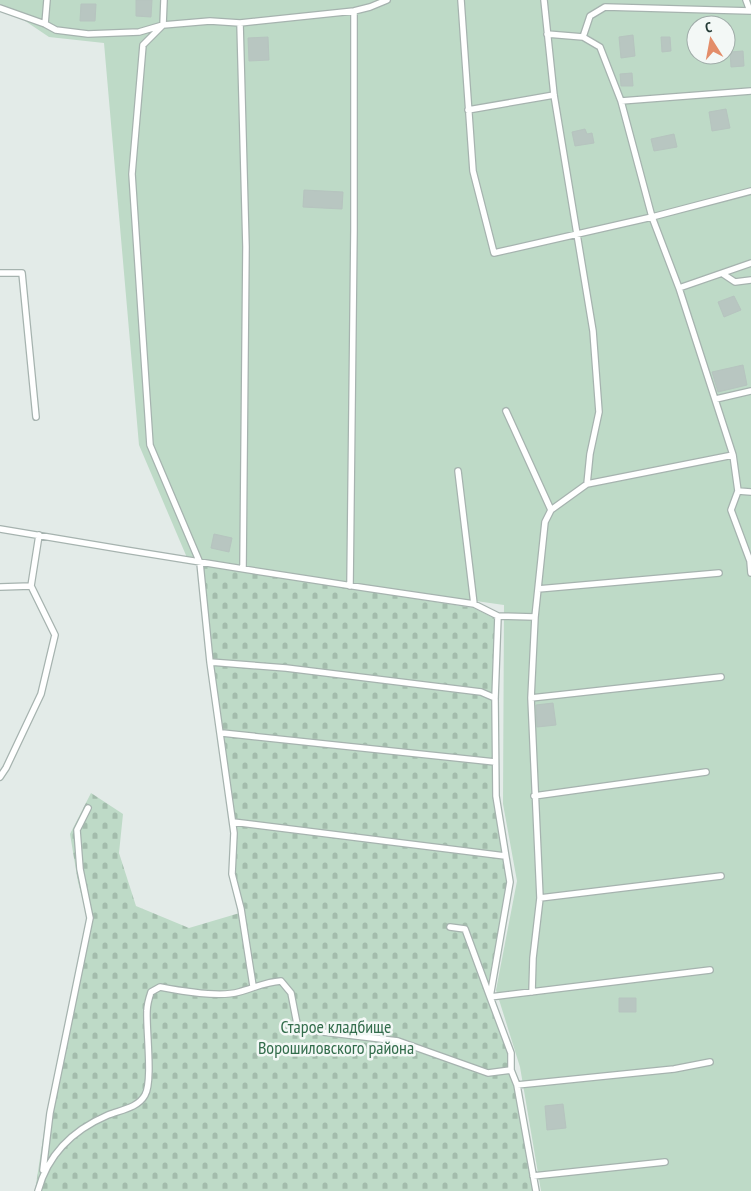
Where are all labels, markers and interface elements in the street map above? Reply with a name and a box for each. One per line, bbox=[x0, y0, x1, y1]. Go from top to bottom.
north arrow bbox=[686, 15, 736, 65]
text: С bbox=[704, 18, 714, 37]
park label: Старое кладбище Ворошиловского района bbox=[258, 1015, 414, 1059]

